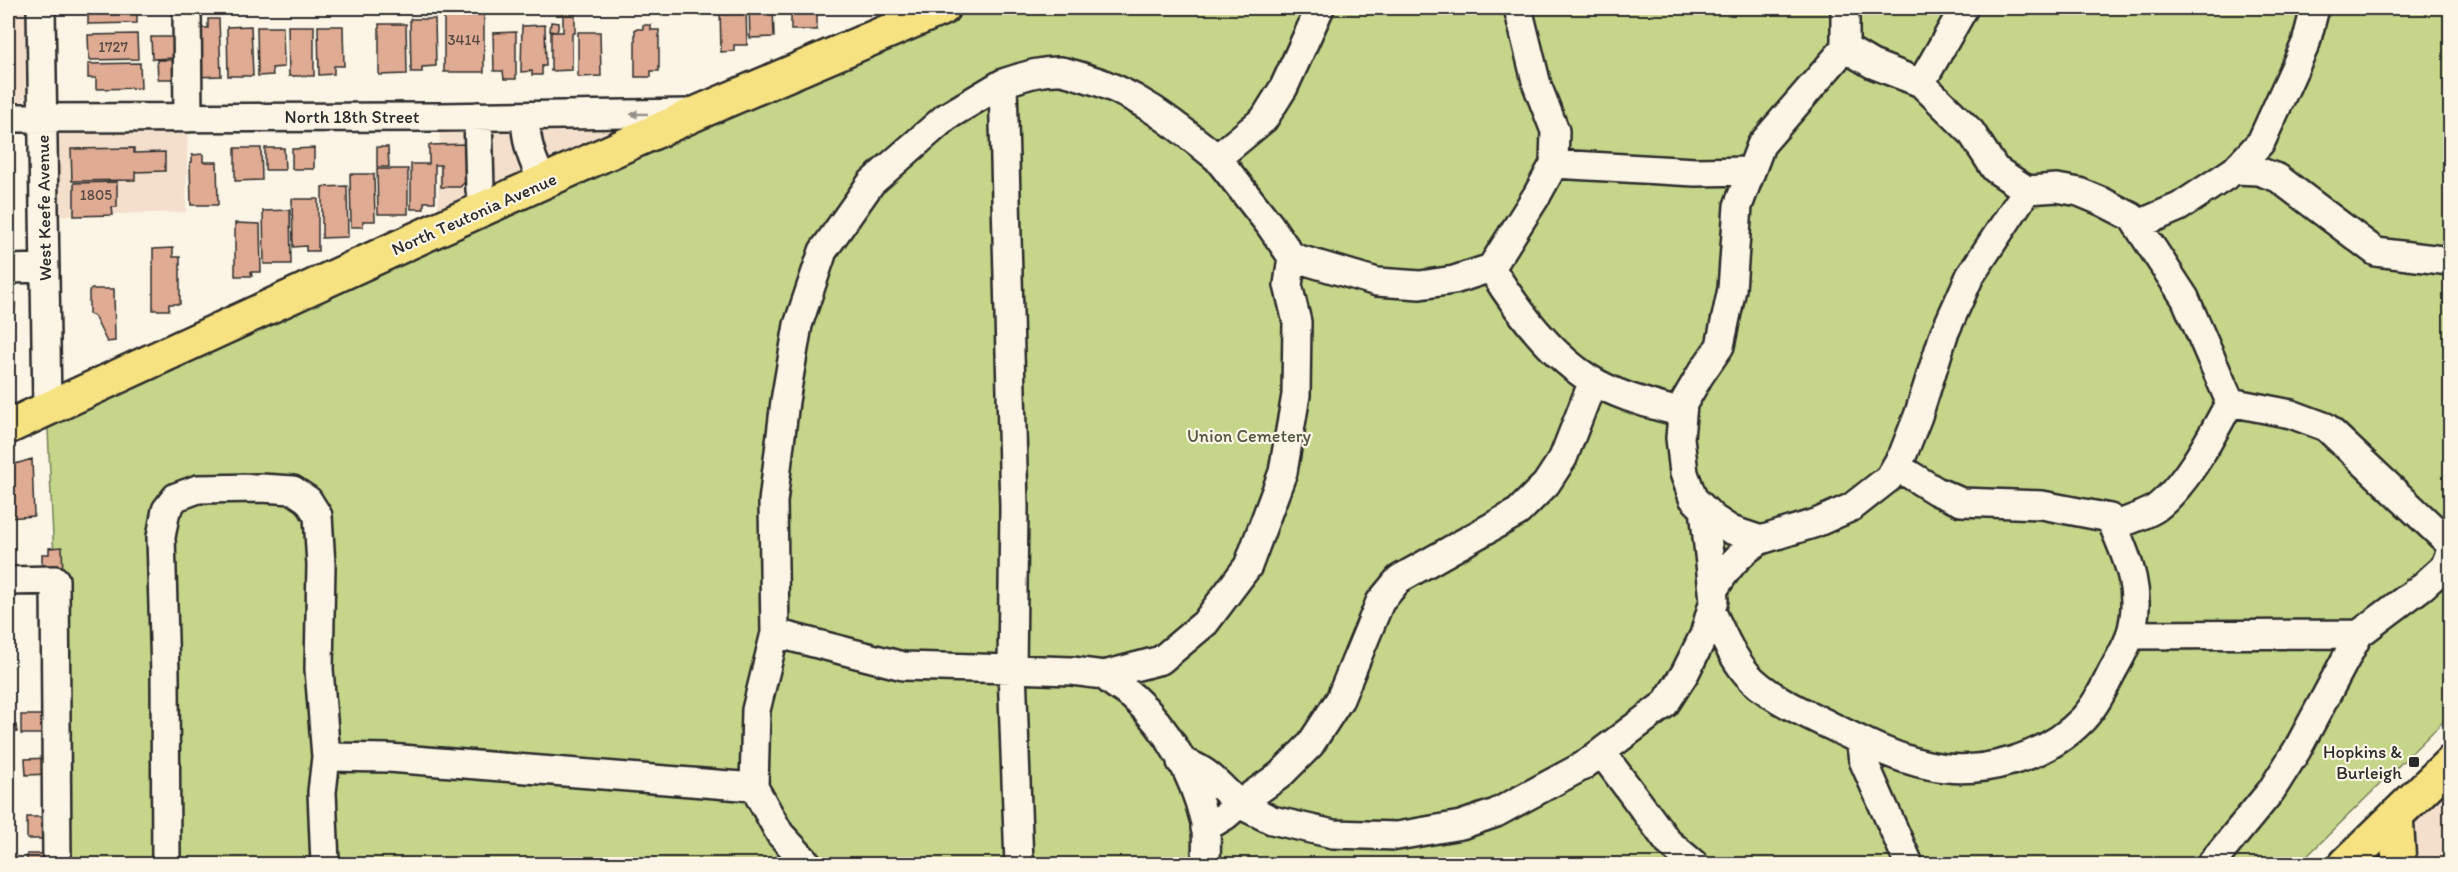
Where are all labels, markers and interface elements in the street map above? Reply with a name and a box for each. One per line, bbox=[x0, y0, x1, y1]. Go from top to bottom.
house number: 3414 bbox=[447, 31, 481, 49]
house number: 1727 bbox=[98, 38, 128, 56]
street label: North 18th Street bbox=[285, 106, 420, 128]
one-way arrow bbox=[629, 109, 648, 119]
street label: West Keefe Avenue bbox=[32, 135, 56, 281]
street label: North Teutonia Avenue bbox=[388, 168, 560, 260]
house number: 1805 bbox=[80, 186, 112, 204]
park label: Union Cemetery bbox=[1187, 425, 1312, 447]
place label: Hopkins & Burleigh bbox=[2323, 741, 2402, 784]
marker: Hopkins & Burleigh bbox=[2407, 755, 2421, 769]

